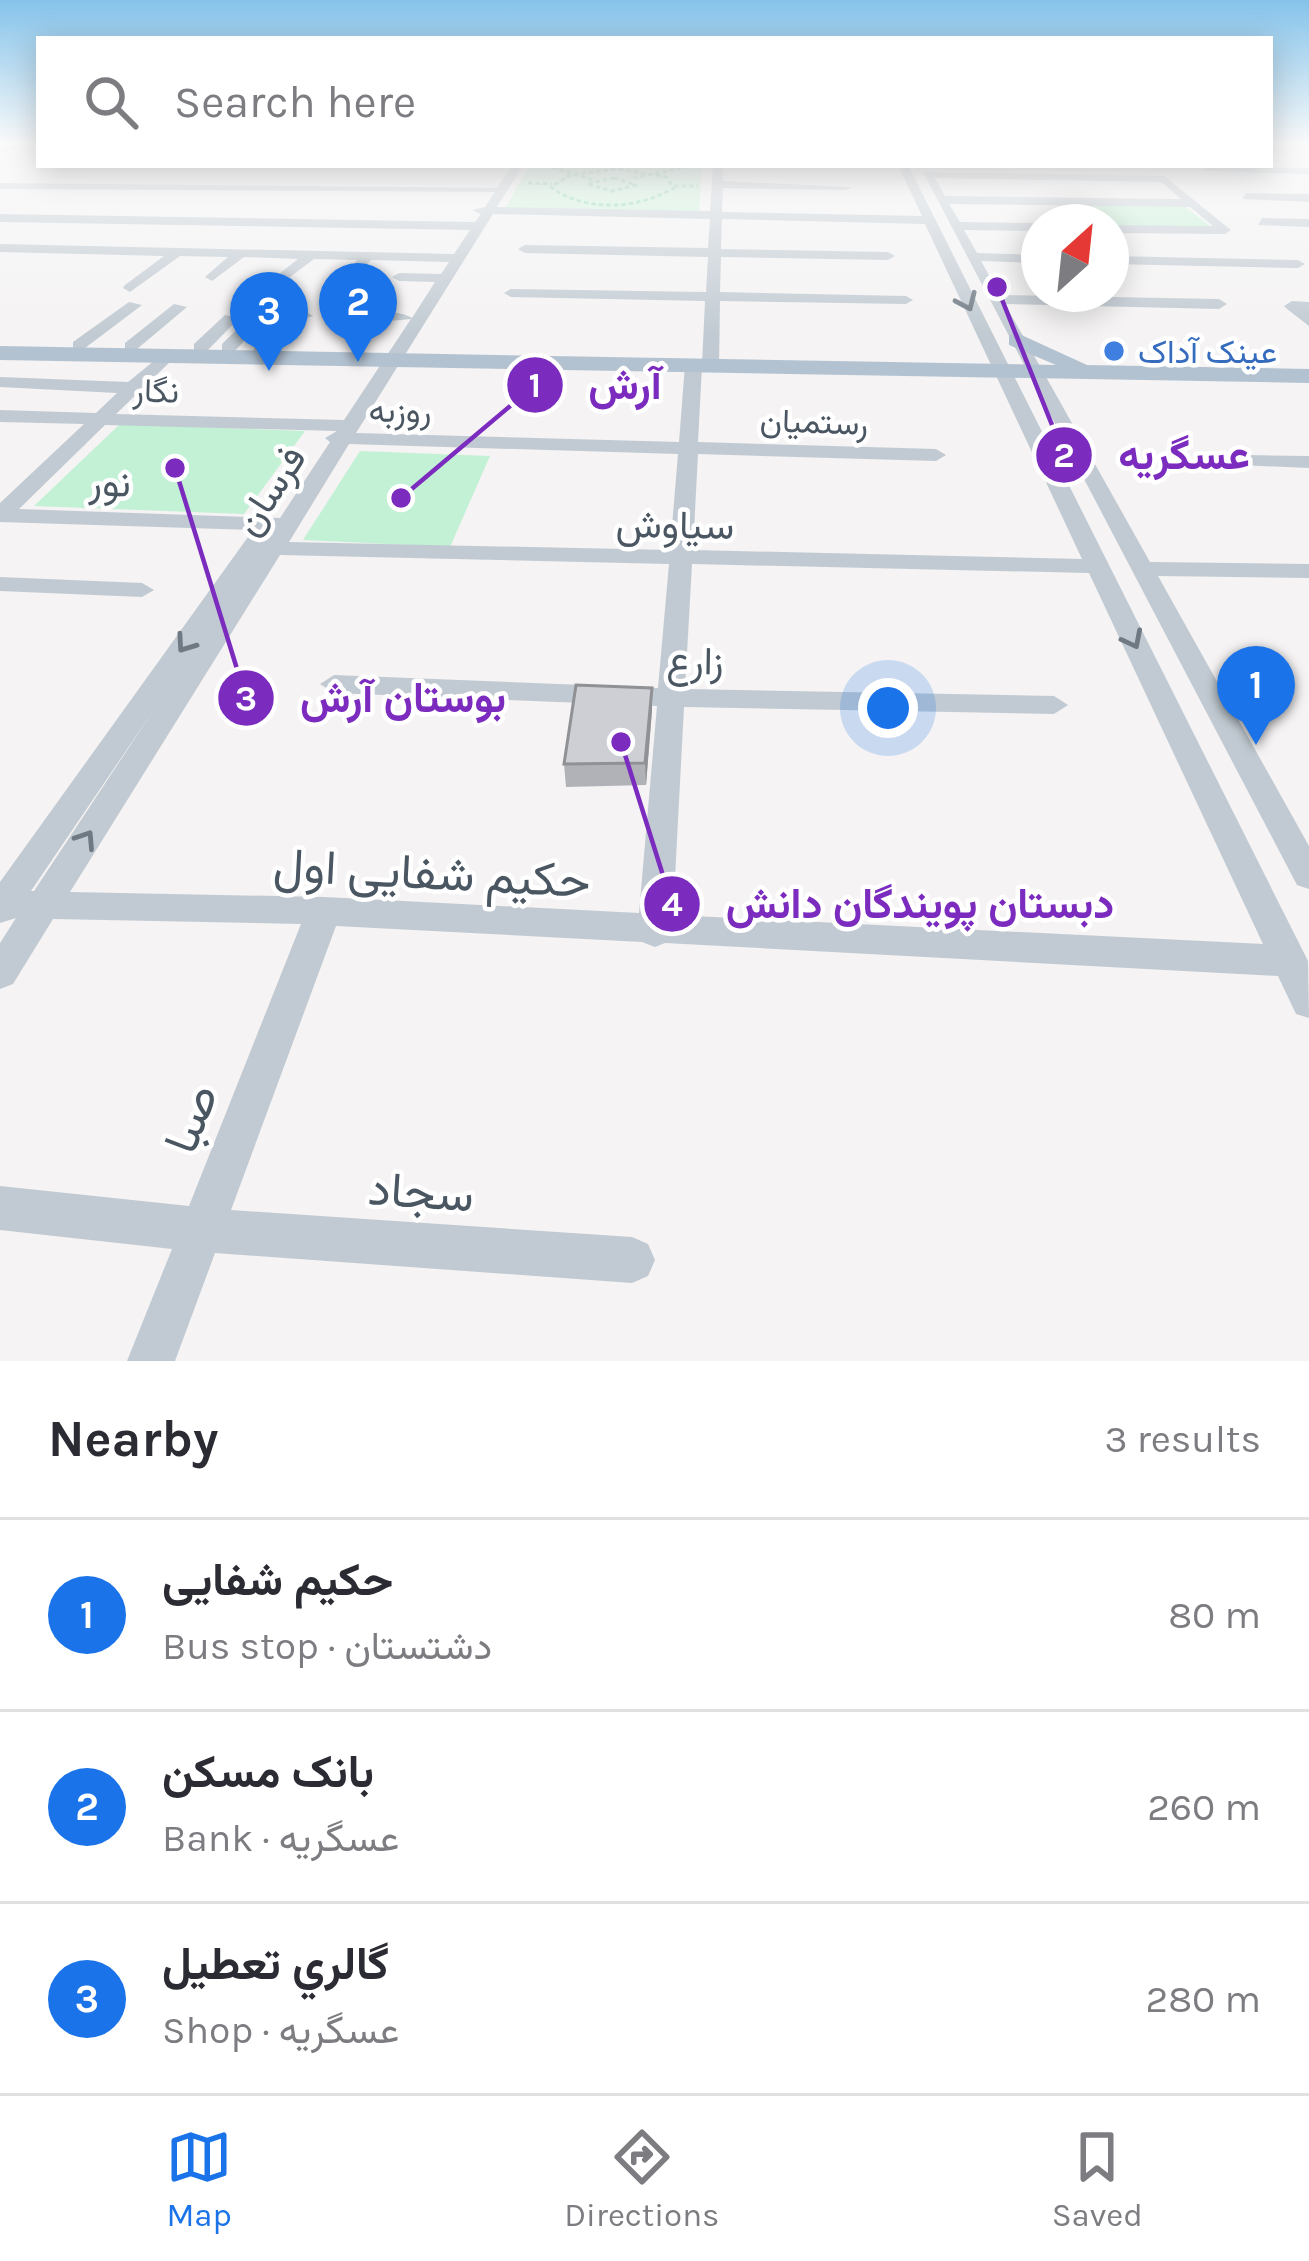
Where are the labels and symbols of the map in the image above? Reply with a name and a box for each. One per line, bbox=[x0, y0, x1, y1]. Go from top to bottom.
north arrow bbox=[1021, 204, 1129, 312]
pin: 2 bbox=[319, 263, 397, 362]
pin: 3 bbox=[230, 272, 308, 371]
one-way arrow bbox=[953, 290, 976, 311]
place label: عینک آداک bbox=[1138, 333, 1277, 371]
marker: عینک آداک bbox=[1101, 338, 1127, 364]
callout: آرش bbox=[505, 346, 686, 424]
text: آرش bbox=[588, 360, 665, 411]
text: 1 bbox=[529, 364, 541, 406]
street label: نگار bbox=[131, 371, 180, 412]
street label: روزبه bbox=[368, 391, 432, 432]
street label: رستمیان bbox=[759, 401, 869, 444]
callout: عسگریه bbox=[1034, 416, 1274, 494]
text: عسگریه bbox=[1118, 430, 1250, 481]
text: 2 bbox=[1053, 434, 1075, 476]
street label: فرسان bbox=[224, 437, 316, 544]
street label: نور bbox=[87, 459, 132, 508]
street label: سیاوش bbox=[615, 501, 735, 550]
one-way arrow bbox=[1119, 627, 1142, 649]
one-way arrow bbox=[177, 631, 199, 653]
street label: زارع bbox=[666, 638, 724, 687]
pin: 1 bbox=[1217, 646, 1295, 745]
callout: بوستان آرش bbox=[216, 659, 530, 737]
text: بوستان آرش bbox=[300, 673, 506, 724]
text: 3 bbox=[235, 677, 257, 719]
your location bbox=[858, 678, 918, 738]
one-way arrow bbox=[72, 831, 94, 853]
street label: حکیم شفایی اول bbox=[272, 837, 592, 912]
callout: دبستان پویندگان دانش bbox=[642, 865, 1138, 943]
text: دبستان پویندگان دانش bbox=[726, 879, 1114, 932]
text: 4 bbox=[661, 883, 683, 925]
street label: صبا bbox=[152, 1076, 230, 1161]
street label: سجاد bbox=[366, 1160, 476, 1224]

